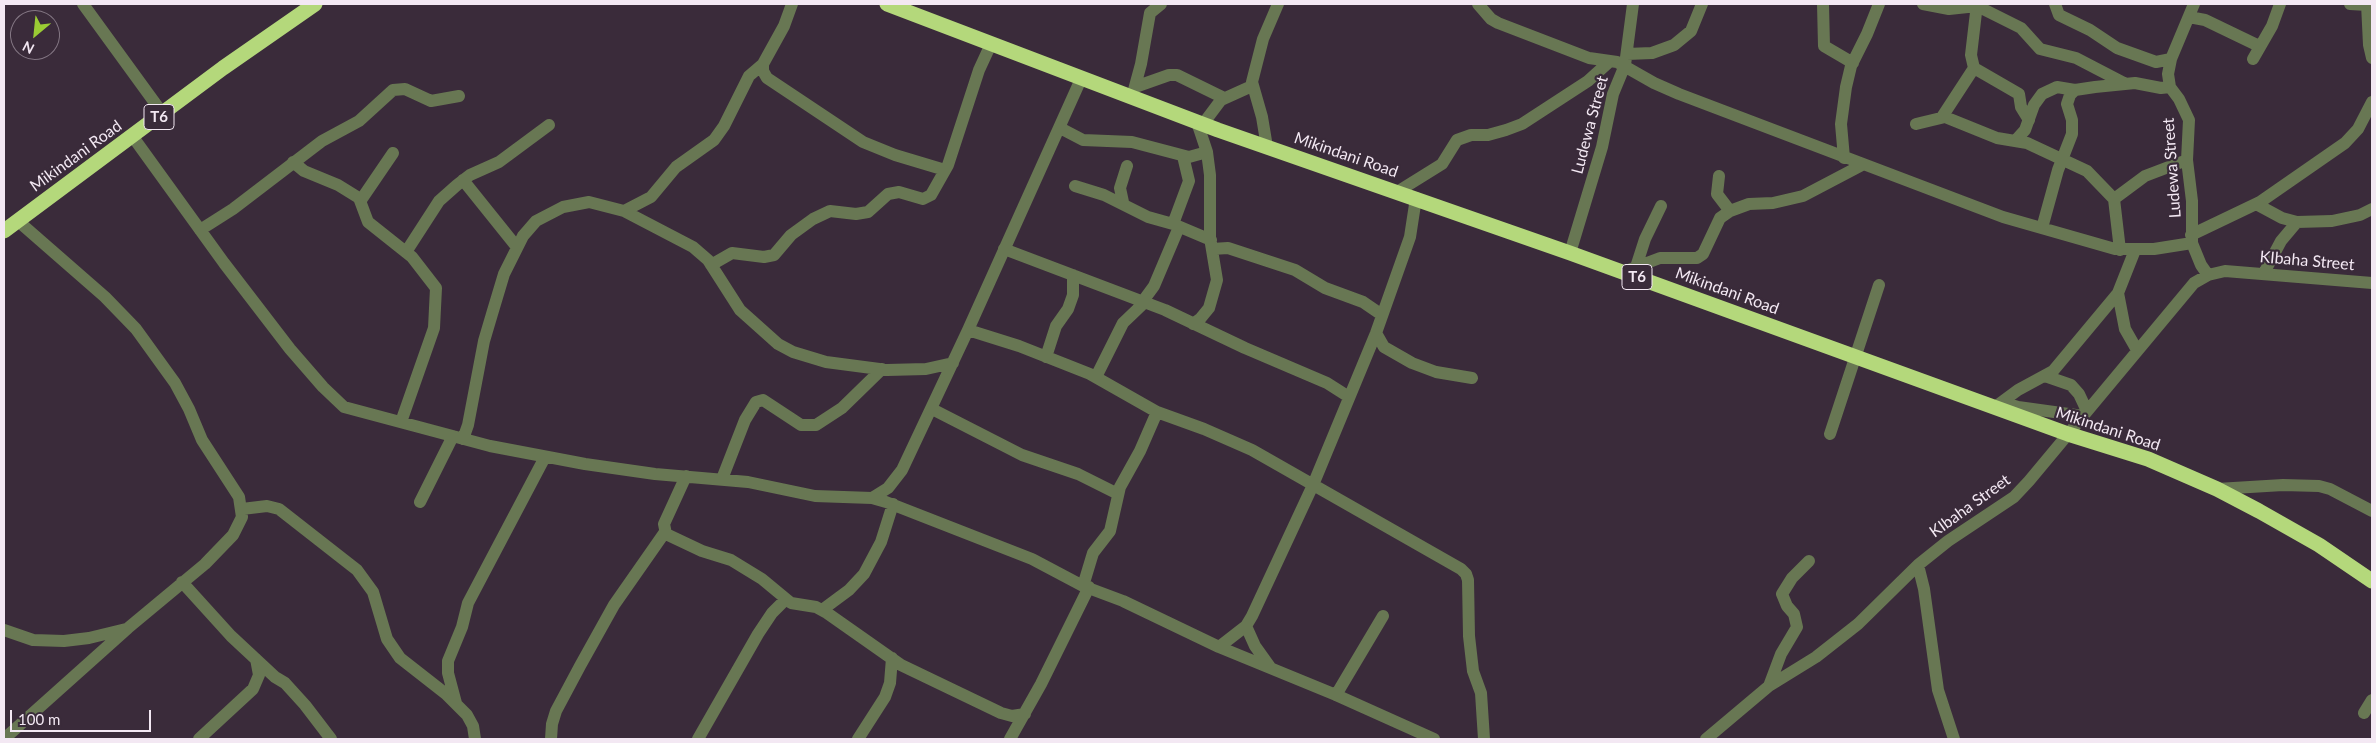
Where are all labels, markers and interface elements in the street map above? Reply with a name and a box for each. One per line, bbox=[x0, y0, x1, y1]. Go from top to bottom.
north arrow bbox=[10, 10, 60, 60]
text: N bbox=[19, 38, 37, 58]
street label: Ludewa Street bbox=[1568, 74, 1612, 176]
road number: T6 bbox=[144, 104, 174, 130]
street label: Mikindani Road bbox=[26, 116, 126, 196]
street label: Ludewa Street bbox=[2159, 117, 2185, 219]
street label: Mikindani Road bbox=[1291, 128, 1401, 182]
street label: KIbaha Street bbox=[2259, 247, 2355, 275]
street label: Mikindani Road bbox=[1673, 263, 1781, 319]
road number: T6 bbox=[1622, 264, 1652, 290]
street label: Mikindani Road bbox=[2053, 403, 2163, 455]
street label: KIbaha Street bbox=[1926, 470, 2014, 542]
scale bar bbox=[12, 700, 154, 732]
text: 100 m bbox=[18, 710, 60, 728]

